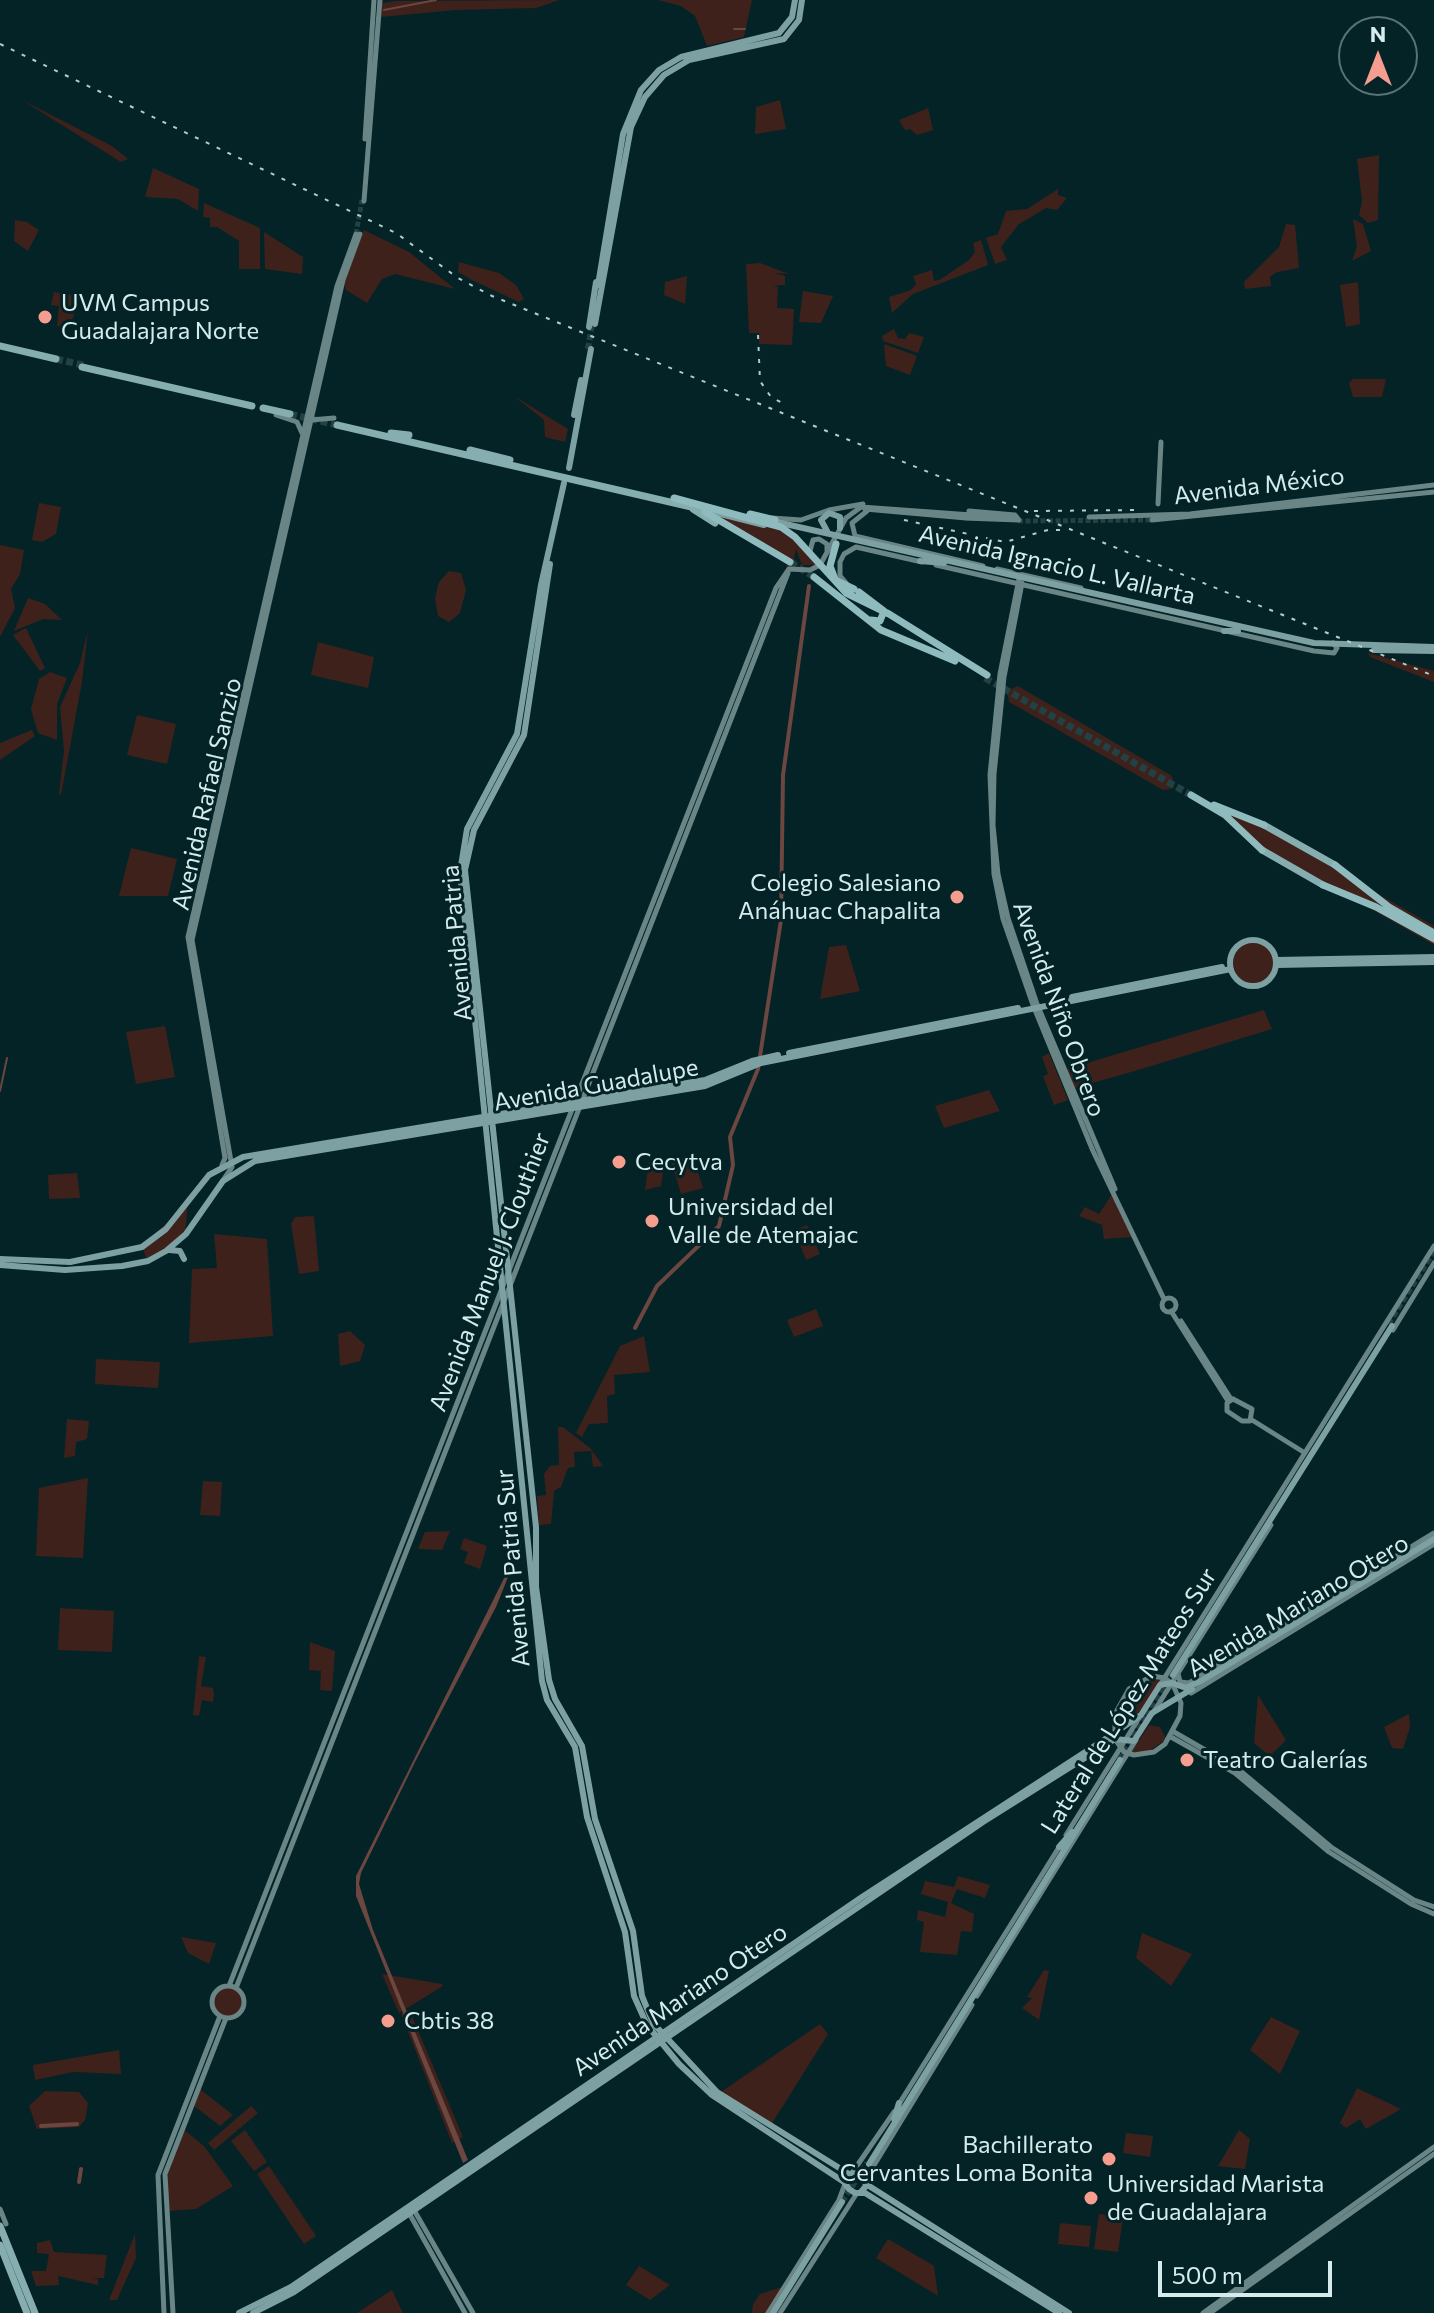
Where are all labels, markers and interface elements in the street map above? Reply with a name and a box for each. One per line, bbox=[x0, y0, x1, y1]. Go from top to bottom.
north arrow bbox=[1338, 16, 1418, 96]
text: N bbox=[1370, 20, 1386, 47]
place label: UVM Campus Guadalajara Norte bbox=[61, 289, 259, 345]
marker: UVM Campus Guadalajara Norte bbox=[36, 308, 54, 326]
street label: Avenida México bbox=[1172, 461, 1346, 511]
street label: Avenida Ignacio L. Vallarta bbox=[916, 519, 1198, 611]
street label: Avenida Rafael Sanzio bbox=[166, 675, 248, 913]
street label: Avenida Patria bbox=[436, 864, 478, 1022]
place label: Colegio Salesiano Anáhuac Chapalita bbox=[738, 869, 941, 925]
marker: Colegio Salesiano Anáhuac Chapalita bbox=[948, 888, 966, 906]
street label: Avenida Niño Obrero bbox=[1007, 897, 1111, 1121]
street label: Avenida Guadalupe bbox=[491, 1053, 701, 1117]
street label: Avenida Manuel J. Clouthier bbox=[423, 1128, 557, 1416]
place label: Cecytva bbox=[635, 1148, 723, 1176]
marker: Cecytva bbox=[610, 1153, 628, 1171]
place label: Universidad del Valle de Atemajac bbox=[668, 1193, 858, 1249]
marker: Universidad del Valle de Atemajac bbox=[643, 1212, 661, 1230]
street label: Avenida Patria Sur bbox=[490, 1468, 536, 1668]
street label: Avenida Mariano Otero bbox=[1182, 1529, 1414, 1683]
street label: Lateral de López Mateos Sur bbox=[1035, 1563, 1223, 1839]
place label: Teatro Galerías bbox=[1203, 1746, 1368, 1774]
marker: Teatro Galerías bbox=[1178, 1751, 1196, 1769]
street label: Avenida Mariano Otero bbox=[567, 1917, 793, 2083]
place label: Cbtis 38 bbox=[404, 2007, 494, 2035]
marker: Cbtis 38 bbox=[379, 2012, 397, 2030]
place label: Bachillerato Cervantes Loma Bonita bbox=[840, 2131, 1093, 2187]
marker: Bachillerato Cervantes Loma Bonita bbox=[1100, 2150, 1118, 2168]
place label: Universidad Marista de Guadalajara bbox=[1107, 2170, 1324, 2226]
marker: Universidad Marista de Guadalajara bbox=[1082, 2189, 1100, 2207]
scale bar bbox=[1162, 2245, 1336, 2295]
text: 500 m bbox=[1172, 2260, 1243, 2289]

